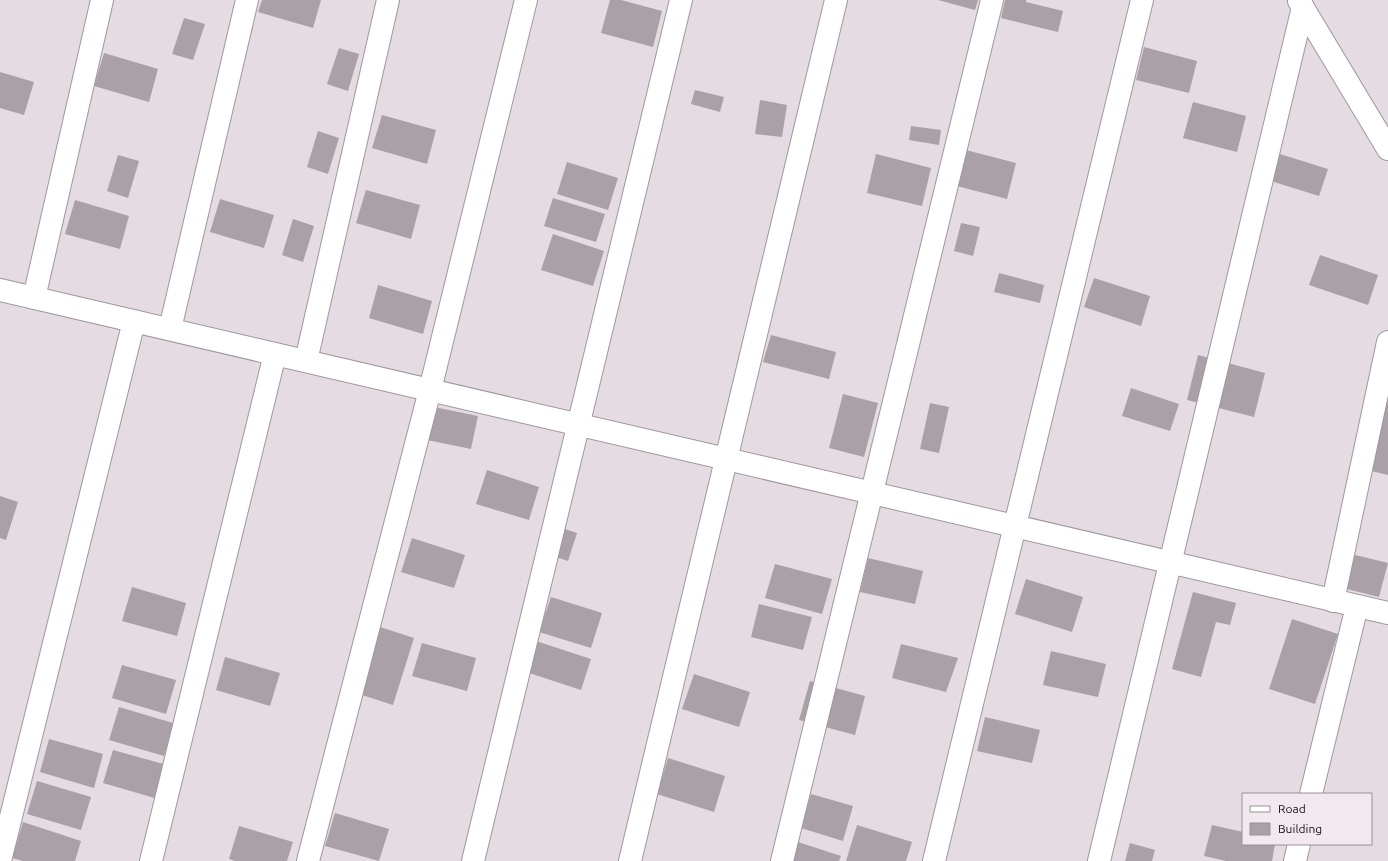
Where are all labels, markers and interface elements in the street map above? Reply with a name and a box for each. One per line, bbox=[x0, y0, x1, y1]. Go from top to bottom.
legend bbox=[1242, 793, 1372, 845]
text: Road bbox=[1278, 802, 1306, 815]
text: Building bbox=[1278, 822, 1322, 835]

